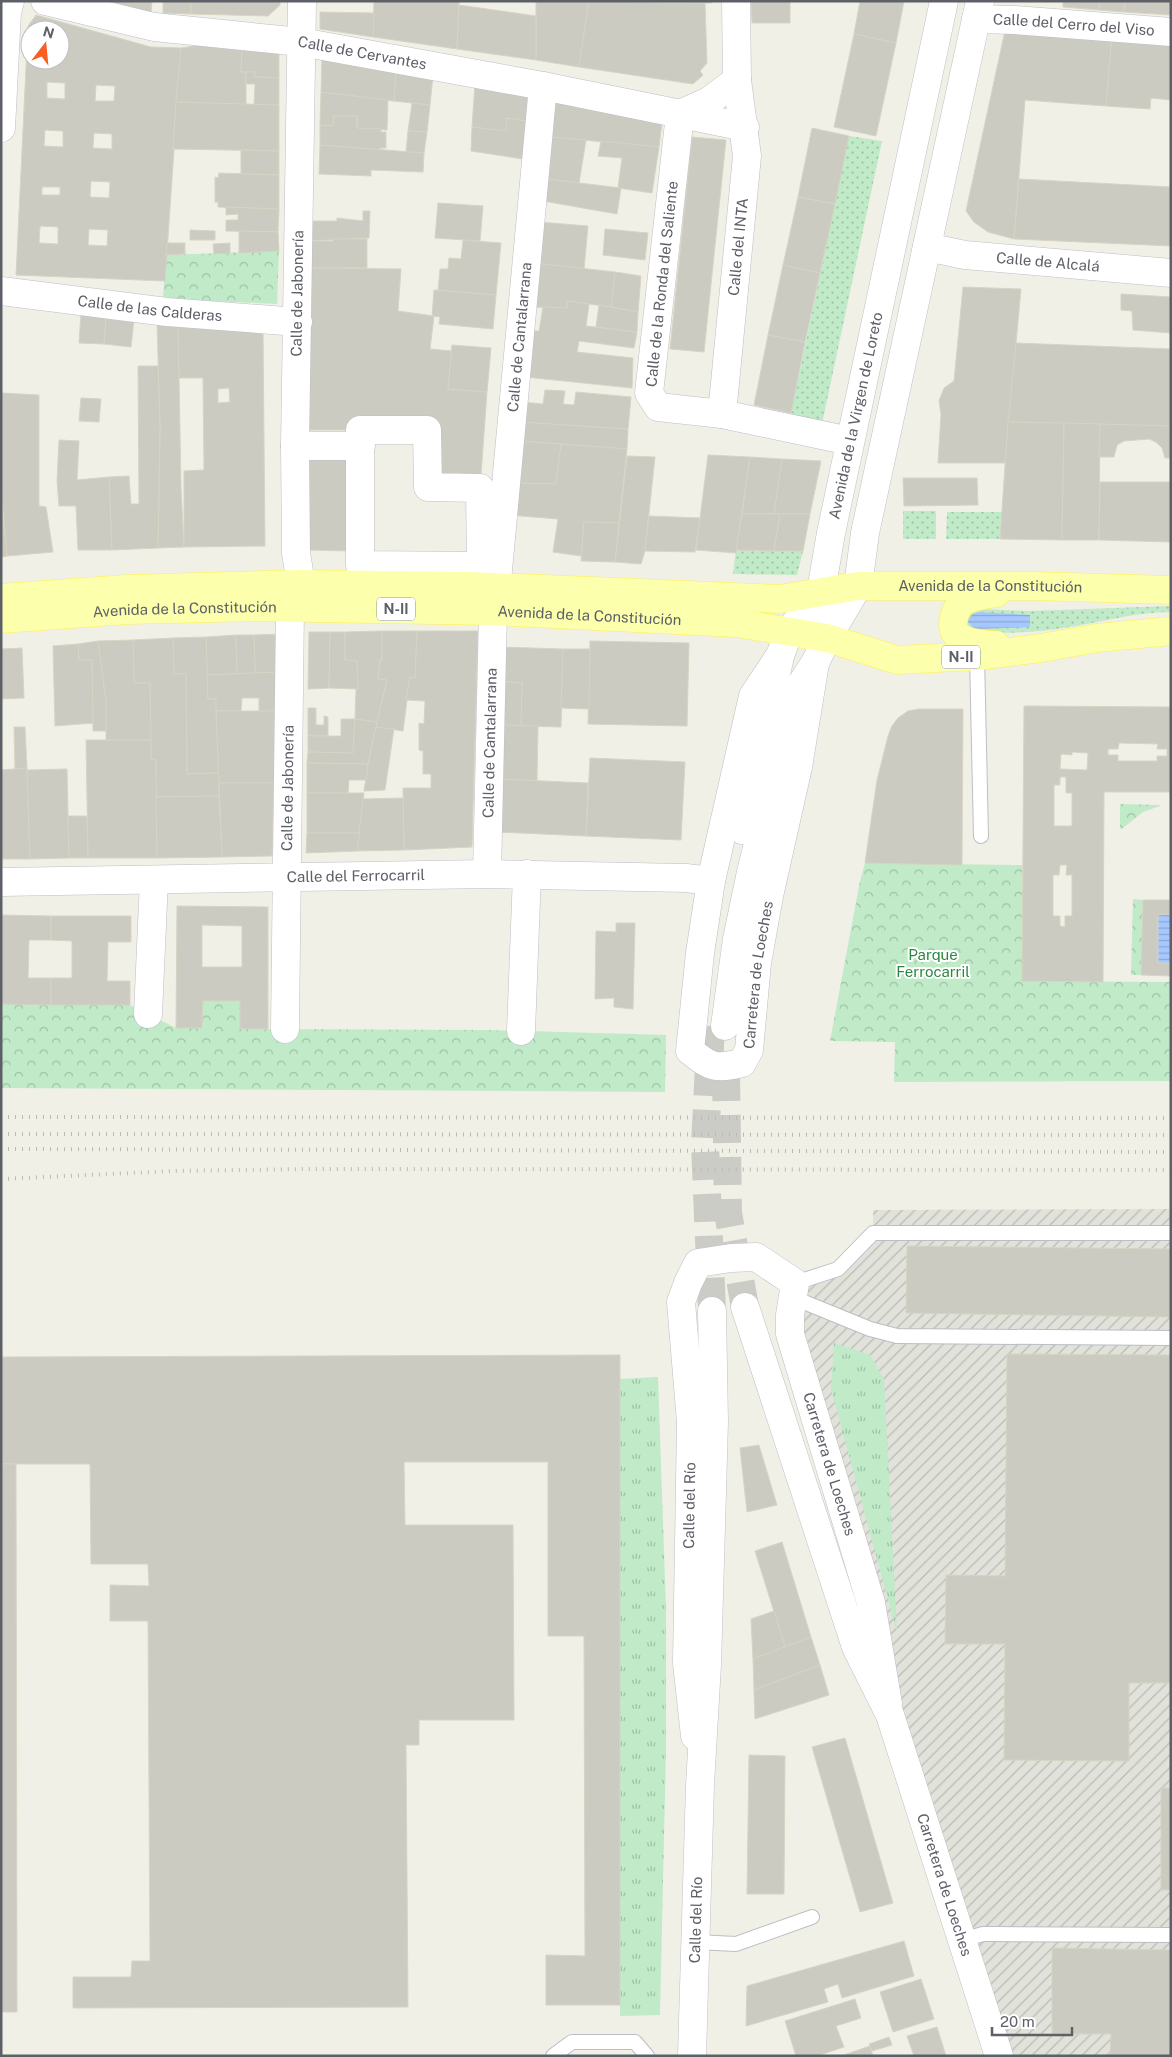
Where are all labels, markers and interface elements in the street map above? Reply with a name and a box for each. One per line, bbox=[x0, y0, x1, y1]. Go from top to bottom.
street label: Calle del Cerro del Viso bbox=[993, 10, 1155, 39]
north arrow bbox=[20, 20, 70, 70]
text: N bbox=[41, 23, 56, 42]
street label: Calle de Cervantes bbox=[297, 33, 428, 73]
street label: Calle de la Ronda del Saliente bbox=[642, 180, 681, 388]
street label: Calle del INTA bbox=[725, 197, 751, 297]
street label: Calle de Jabonería bbox=[287, 230, 306, 357]
street label: Calle de Alcalá bbox=[995, 249, 1100, 275]
street label: Calle de Cantalarrana bbox=[504, 261, 535, 413]
street label: Calle de las Calderas bbox=[77, 292, 223, 324]
street label: Avenida de la Virgen de Loreto bbox=[825, 311, 886, 521]
street label: Avenida de la Constitución bbox=[898, 577, 1082, 595]
street label: Avenida de la Constitución bbox=[92, 598, 277, 620]
road number: N-II bbox=[377, 598, 415, 620]
street label: Avenida de la Constitución bbox=[497, 602, 682, 628]
road number: N-II bbox=[942, 646, 980, 669]
street label: Calle de Cantalarrana bbox=[479, 668, 500, 818]
street label: Calle de Jabonería bbox=[278, 725, 297, 851]
street label: Calle del Ferrocarril bbox=[287, 866, 425, 885]
street label: Carretera de Loeches bbox=[740, 900, 776, 1050]
park label: Parque Ferrocarril bbox=[896, 946, 970, 980]
street label: Carretera de Loeches bbox=[800, 1390, 859, 1538]
street label: Calle del Río bbox=[680, 1462, 698, 1549]
street label: Carretera de Loeches bbox=[914, 1811, 976, 1958]
street label: Calle del Río bbox=[686, 1876, 705, 1964]
scale bar bbox=[992, 2004, 1072, 2036]
text: 20 m bbox=[1000, 2013, 1035, 2030]

